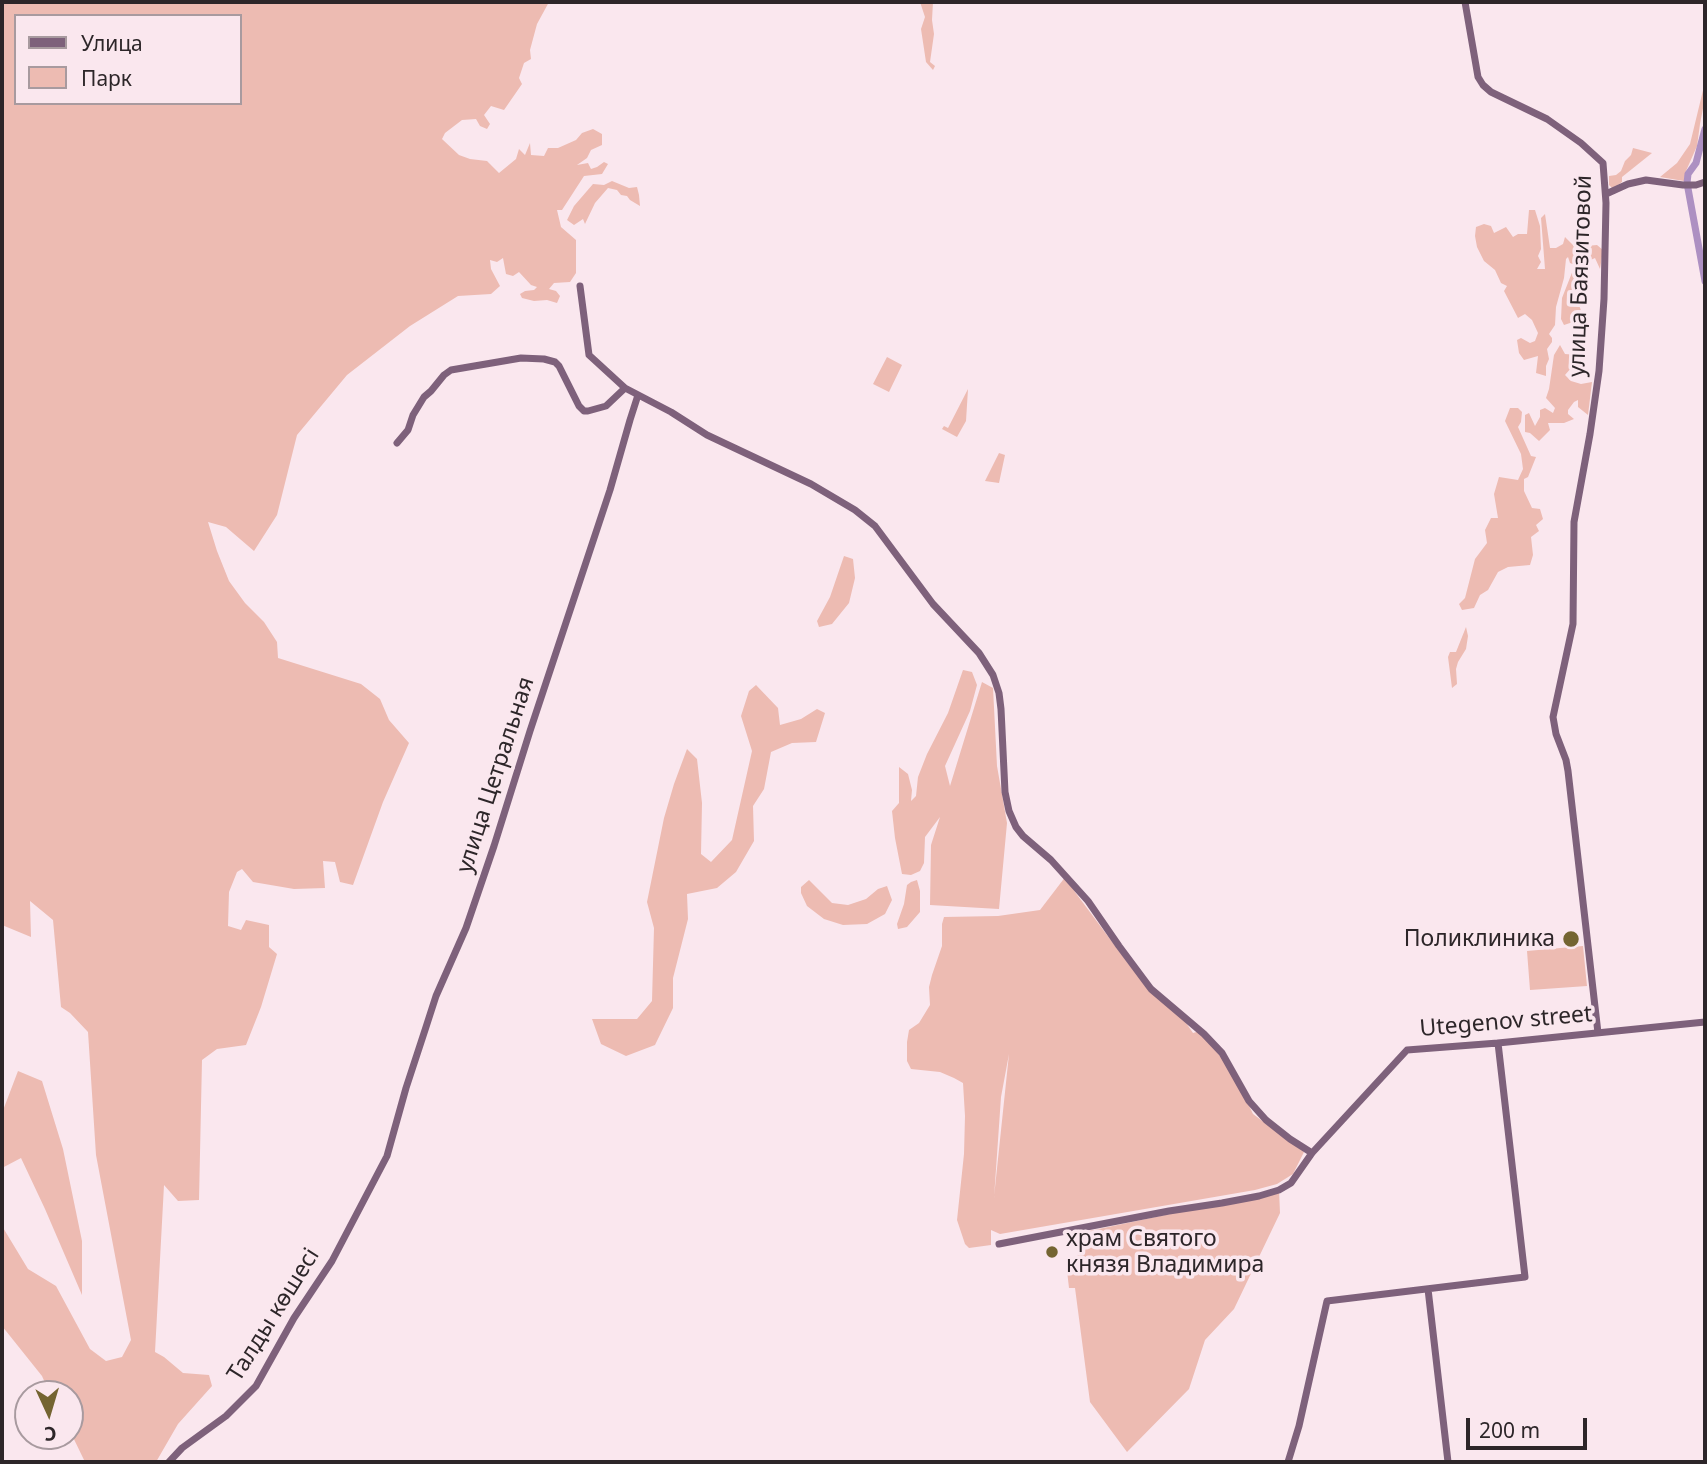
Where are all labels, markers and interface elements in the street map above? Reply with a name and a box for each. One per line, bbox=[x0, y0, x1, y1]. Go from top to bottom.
legend bbox=[14, 14, 242, 105]
text: Улица bbox=[81, 29, 143, 57]
text: Парк bbox=[81, 64, 132, 92]
street label: улица Баязитовой bbox=[1564, 175, 1598, 377]
street label: улица Цетральная bbox=[451, 674, 541, 876]
place label: Поликлиника bbox=[1404, 925, 1555, 953]
marker: Поликлиника bbox=[1561, 929, 1581, 949]
street label: Utegenov street bbox=[1419, 1001, 1593, 1043]
place label: храм Святого князя Владимира bbox=[1066, 1225, 1264, 1279]
street label: Талды көшесі bbox=[222, 1243, 326, 1387]
marker: храм Святого князя Владимира bbox=[1044, 1244, 1060, 1260]
north arrow bbox=[14, 1380, 84, 1450]
scale bar bbox=[1469, 1404, 1590, 1448]
text: 200 m bbox=[1479, 1416, 1540, 1444]
text: С bbox=[43, 1421, 57, 1447]

